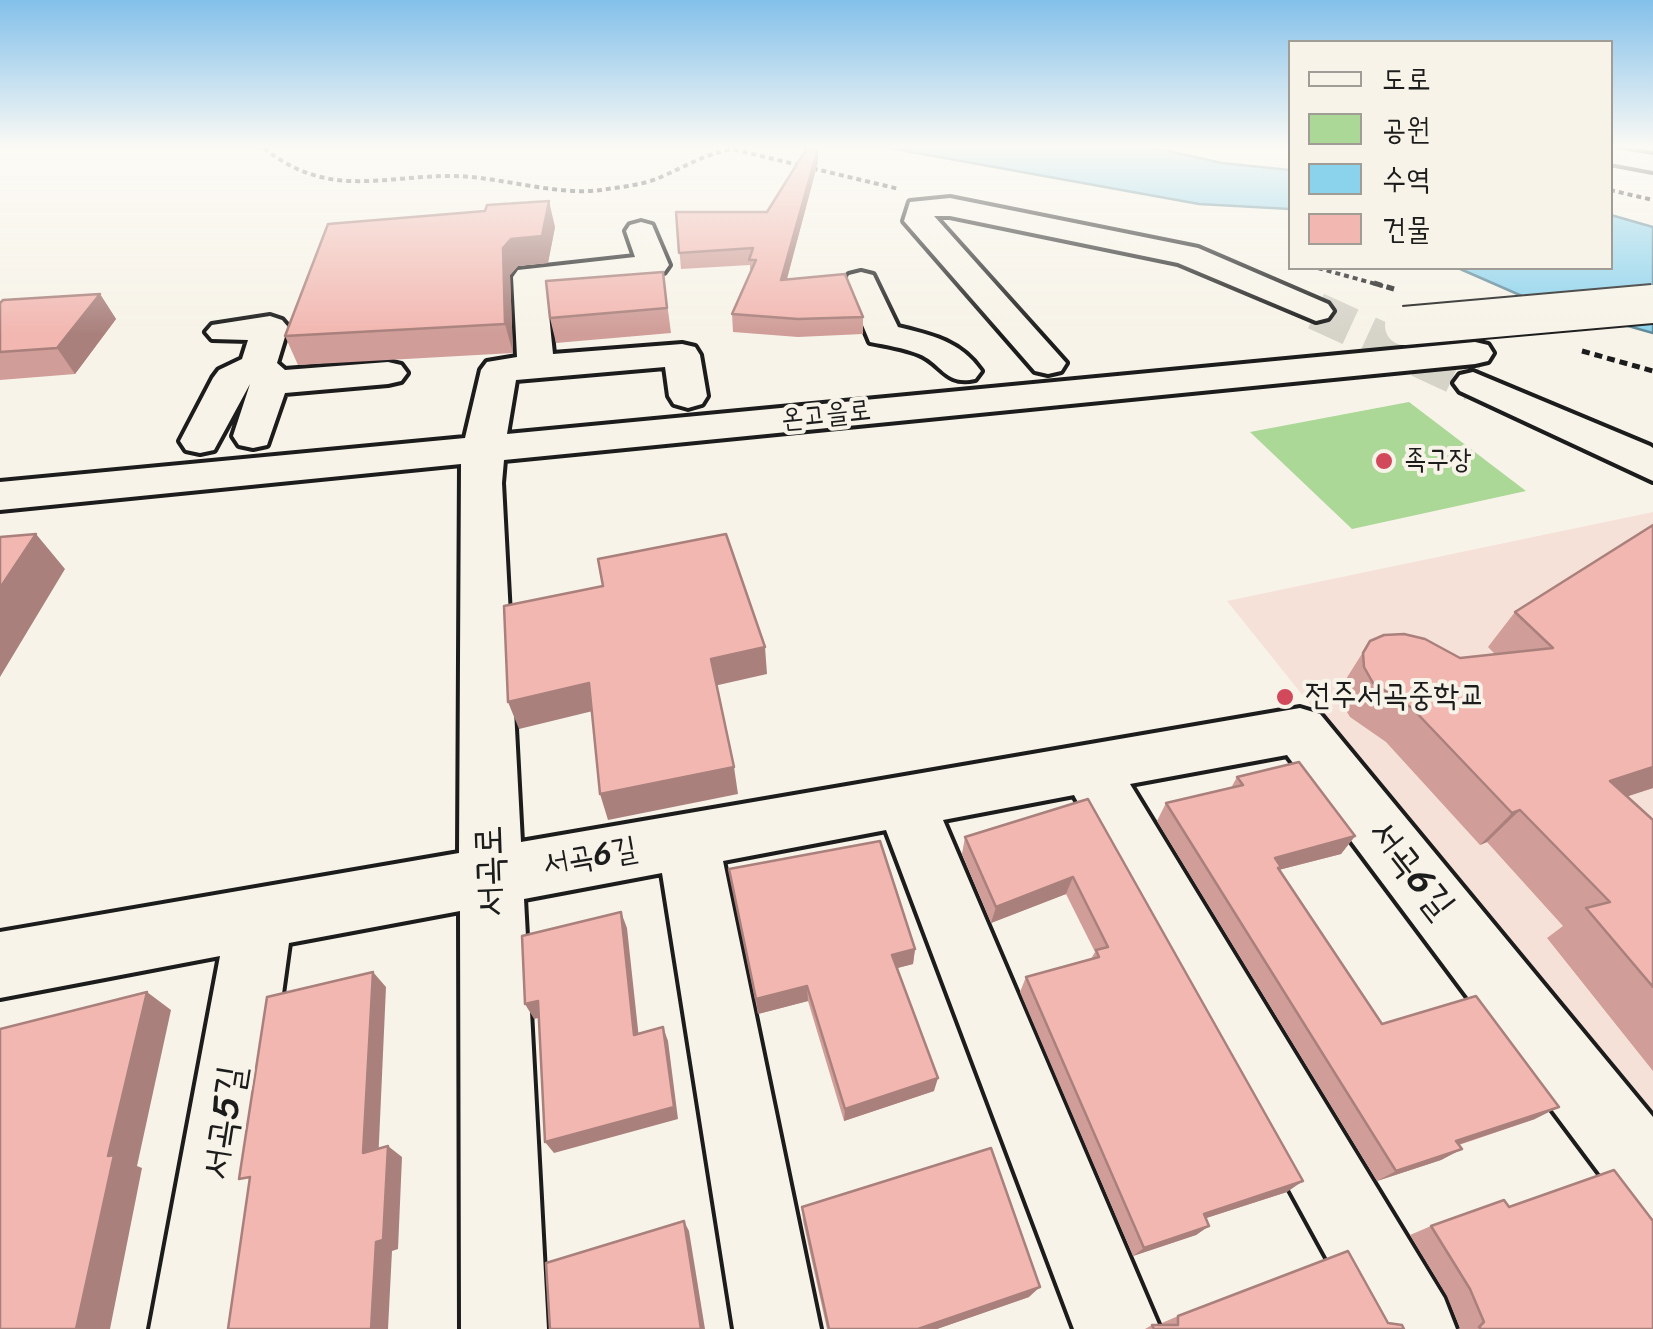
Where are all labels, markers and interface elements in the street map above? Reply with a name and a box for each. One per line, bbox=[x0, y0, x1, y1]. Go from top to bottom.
legend bbox=[1288, 40, 1613, 270]
text: 도로 bbox=[1382, 52, 1430, 106]
text: 공원 bbox=[1382, 102, 1430, 156]
text: 수역 bbox=[1382, 152, 1430, 206]
text: 건물 bbox=[1382, 202, 1430, 256]
street label: 온고을로 bbox=[779, 395, 873, 437]
place label: 족구장 bbox=[1404, 444, 1472, 478]
marker: 족구장 bbox=[1373, 450, 1395, 472]
place label: 전주서곡중학교 bbox=[1305, 678, 1485, 716]
marker: 전주서곡중학교 bbox=[1274, 686, 1296, 708]
street label: 서곡6길 bbox=[1357, 811, 1463, 929]
street label: 서곡로 bbox=[468, 824, 516, 918]
street label: 서곡6길 bbox=[540, 831, 640, 885]
street label: 서곡5길 bbox=[194, 1063, 258, 1183]

